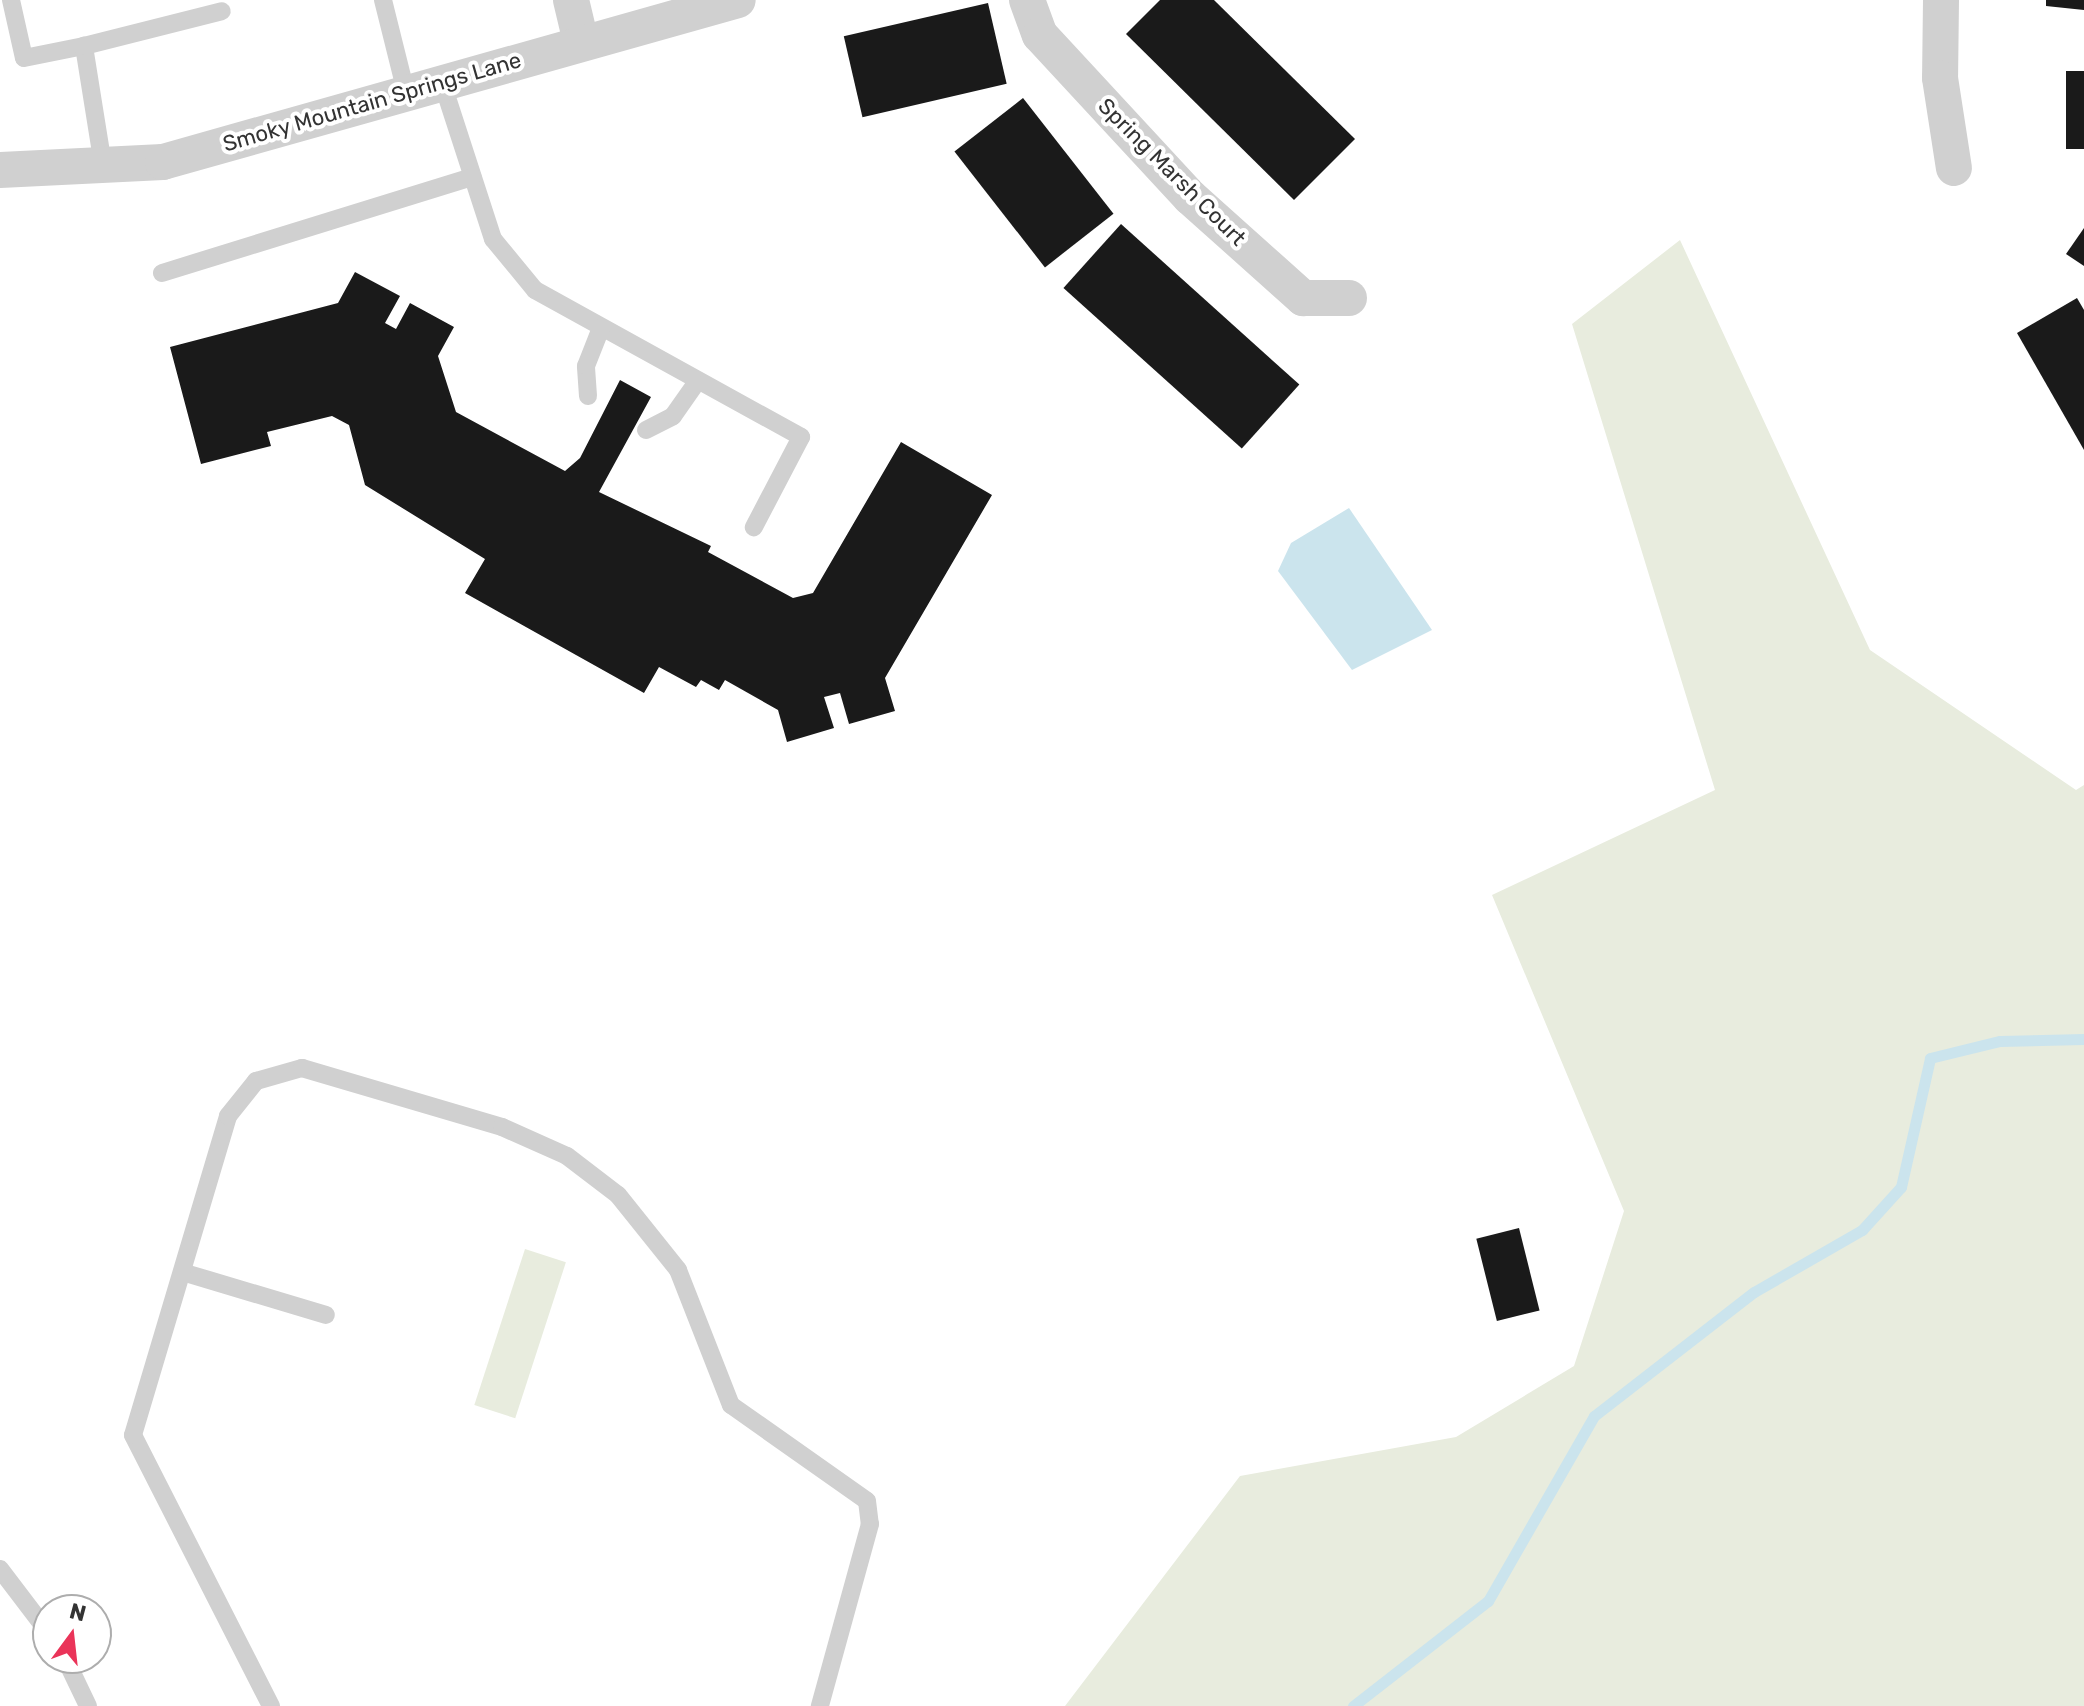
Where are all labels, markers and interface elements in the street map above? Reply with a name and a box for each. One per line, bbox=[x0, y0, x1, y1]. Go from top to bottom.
street label: Smoky Mountain Springs Lane bbox=[219, 47, 525, 157]
street label: Spring Marsh Court bbox=[1093, 93, 1251, 251]
north arrow bbox=[32, 1594, 112, 1674]
text: N bbox=[67, 1597, 89, 1627]

